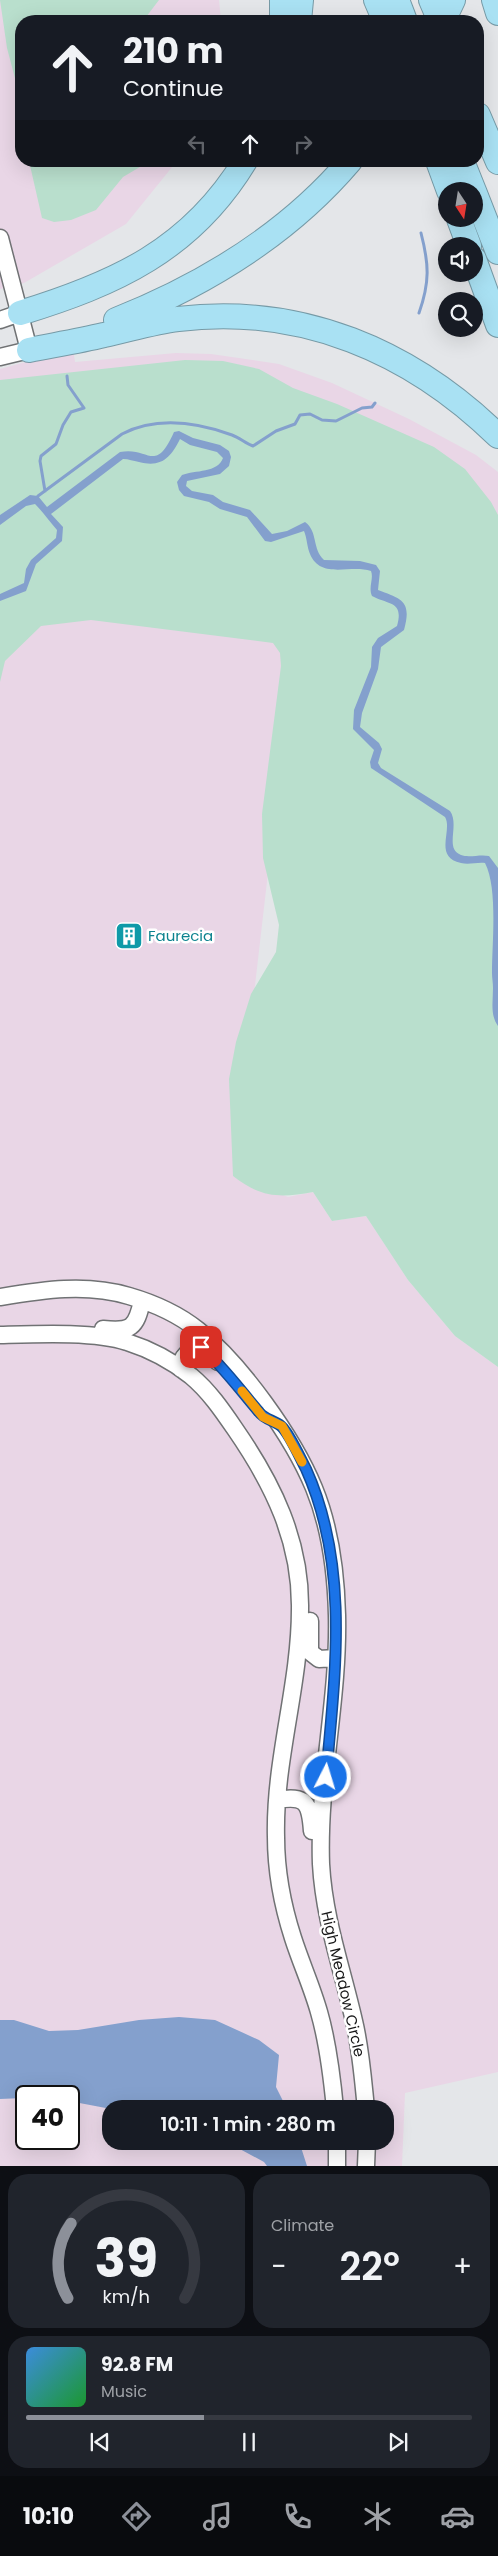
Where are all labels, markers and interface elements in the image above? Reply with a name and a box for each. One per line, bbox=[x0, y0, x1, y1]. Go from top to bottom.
text: 210 m bbox=[123, 26, 223, 75]
icon: ahead bbox=[40, 35, 105, 100]
text: Continue bbox=[123, 73, 223, 104]
icon: left bbox=[183, 130, 211, 158]
icon: ahead bbox=[236, 130, 264, 158]
icon: right bbox=[289, 130, 317, 158]
north arrow bbox=[438, 182, 482, 228]
map controls bbox=[438, 182, 483, 337]
button: sound bbox=[438, 237, 483, 282]
button: search bbox=[438, 292, 483, 337]
building icon: Faurecia bbox=[114, 921, 144, 951]
place label: Faurecia bbox=[148, 925, 213, 946]
pin bbox=[180, 1326, 222, 1368]
icon: arrive bbox=[187, 1333, 215, 1361]
position arrow bbox=[299, 1750, 351, 1802]
street label: High Meadow Circle bbox=[316, 1909, 370, 2059]
speed limit sign: 40 bbox=[15, 2085, 80, 2150]
text: 10:11 · 1 min · 280 m bbox=[160, 2111, 336, 2138]
text: Climate bbox=[271, 2214, 334, 2237]
text: 39 bbox=[95, 2222, 158, 2295]
text: 22° bbox=[339, 2240, 400, 2293]
text: − bbox=[271, 2247, 286, 2286]
text: + bbox=[453, 2247, 472, 2286]
text: km/h bbox=[103, 2284, 150, 2309]
text: 92.8 FM bbox=[101, 2351, 173, 2378]
text: Music bbox=[101, 2380, 147, 2403]
icon: previous bbox=[86, 2428, 114, 2456]
icon: pause bbox=[235, 2428, 263, 2456]
icon: next bbox=[384, 2428, 412, 2456]
icon: directions bbox=[119, 2499, 154, 2534]
icon: music bbox=[200, 2499, 235, 2534]
icon: phone bbox=[280, 2499, 315, 2534]
icon: climate bbox=[360, 2499, 395, 2534]
icon: car bbox=[440, 2499, 475, 2534]
text: 10:10 bbox=[23, 2501, 74, 2532]

